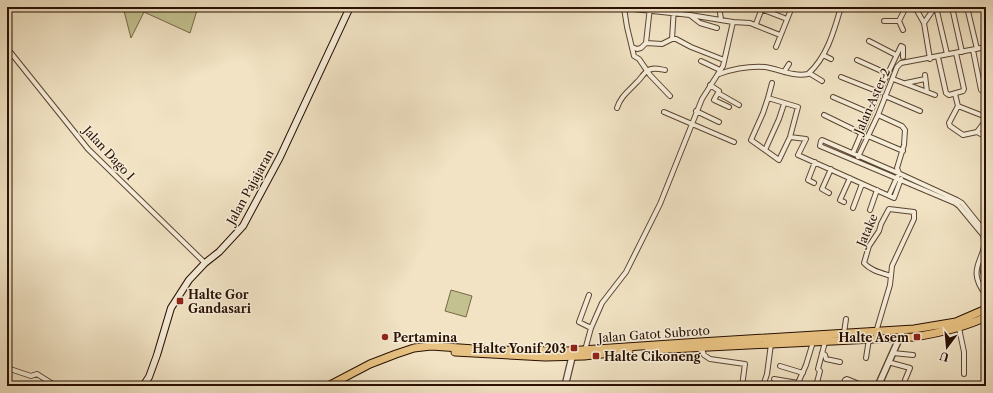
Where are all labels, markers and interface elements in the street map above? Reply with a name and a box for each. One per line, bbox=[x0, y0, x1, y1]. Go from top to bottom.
street label: Jalan Aster 2 bbox=[850, 66, 893, 138]
street label: Jalan Dago I bbox=[79, 121, 138, 183]
street label: Jalan Pajajaran bbox=[222, 146, 277, 229]
street label: Jatake bbox=[852, 211, 881, 250]
place label: Halte Gor Gandasari bbox=[188, 287, 252, 316]
marker: Halte Gor Gandasari bbox=[175, 296, 185, 306]
street label: Jalan Gatot Subroto bbox=[596, 323, 710, 346]
north arrow bbox=[927, 327, 967, 367]
place label: Pertamina bbox=[393, 330, 458, 345]
place label: Halte Asem bbox=[838, 330, 909, 345]
marker: Pertamina bbox=[380, 332, 390, 342]
marker: Halte Asem bbox=[912, 332, 922, 342]
place label: Halte Yonif 203 bbox=[472, 341, 566, 356]
marker: Halte Yonif 203 bbox=[569, 343, 579, 353]
place label: Halte Cikoneng bbox=[604, 349, 702, 364]
text: U bbox=[938, 349, 950, 365]
marker: Halte Cikoneng bbox=[591, 351, 601, 361]

